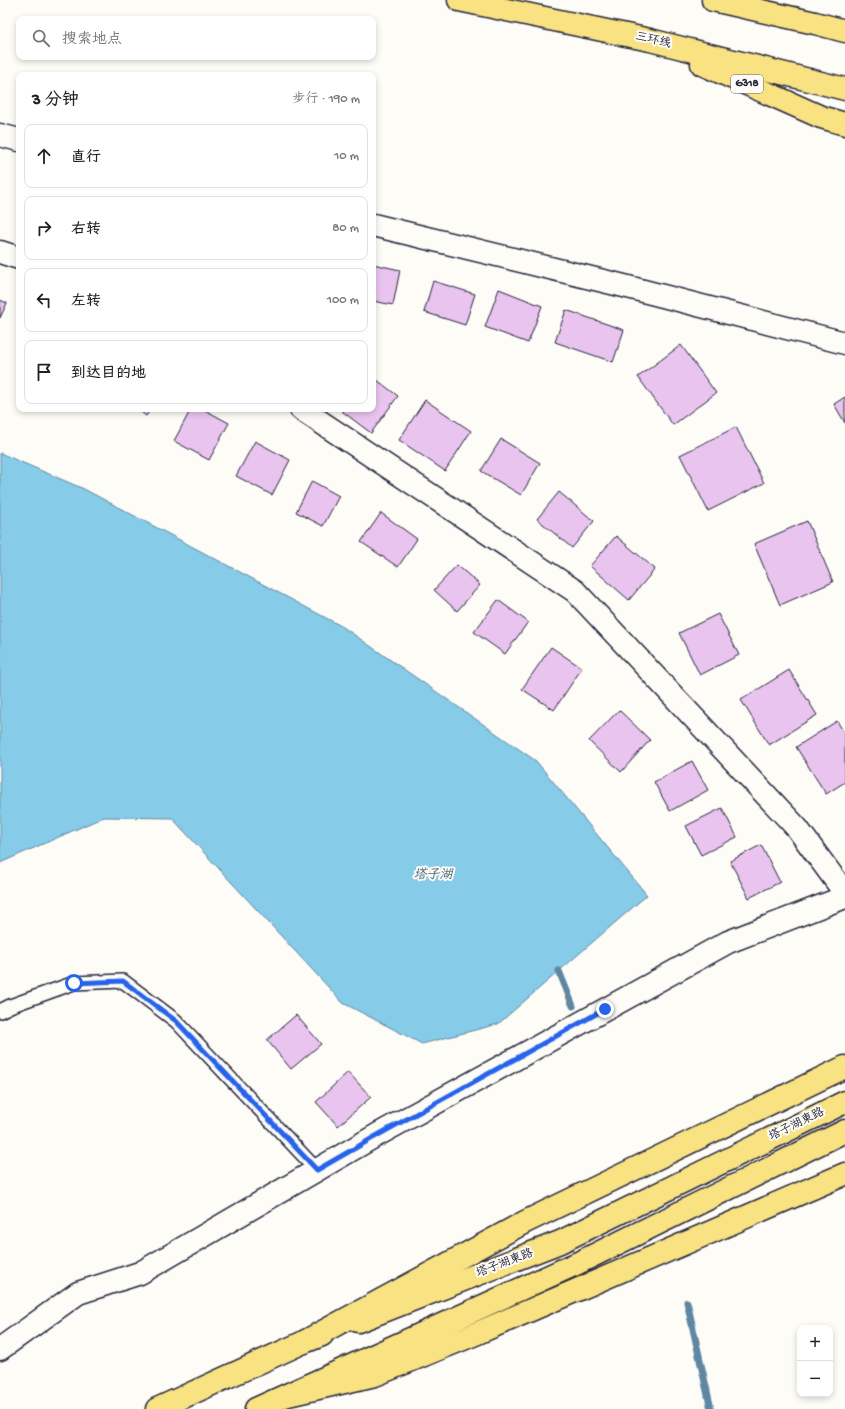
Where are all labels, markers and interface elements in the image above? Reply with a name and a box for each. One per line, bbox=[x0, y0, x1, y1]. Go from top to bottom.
search box bbox=[16, 16, 376, 60]
icon: search bbox=[30, 27, 52, 49]
street label: 三环线 bbox=[634, 29, 672, 52]
text: 搜索地点 bbox=[62, 31, 122, 49]
road number: G318 bbox=[731, 75, 763, 93]
text: 3 分钟 bbox=[32, 91, 79, 111]
text: 步行 · 190 m bbox=[292, 92, 360, 107]
icon: ahead bbox=[33, 145, 55, 167]
text: 直行 bbox=[71, 149, 101, 167]
text: 10 m bbox=[334, 149, 359, 164]
icon: right bbox=[33, 217, 55, 239]
text: 右转 bbox=[71, 221, 101, 239]
text: 80 m bbox=[332, 221, 359, 236]
icon: left bbox=[33, 289, 55, 311]
text: 左转 bbox=[71, 293, 101, 311]
text: 100 m bbox=[327, 293, 359, 308]
icon: arrive bbox=[33, 361, 55, 383]
text: 到达目的地 bbox=[71, 365, 146, 383]
water label: 塔子湖 bbox=[413, 867, 454, 883]
route start bbox=[65, 974, 83, 992]
route end bbox=[596, 1000, 614, 1018]
street label: 塔子湖東路 bbox=[766, 1104, 827, 1144]
street label: 塔子湖東路 bbox=[474, 1245, 536, 1281]
map controls bbox=[797, 1325, 833, 1397]
button: + bbox=[797, 1325, 833, 1361]
button: − bbox=[797, 1361, 833, 1397]

